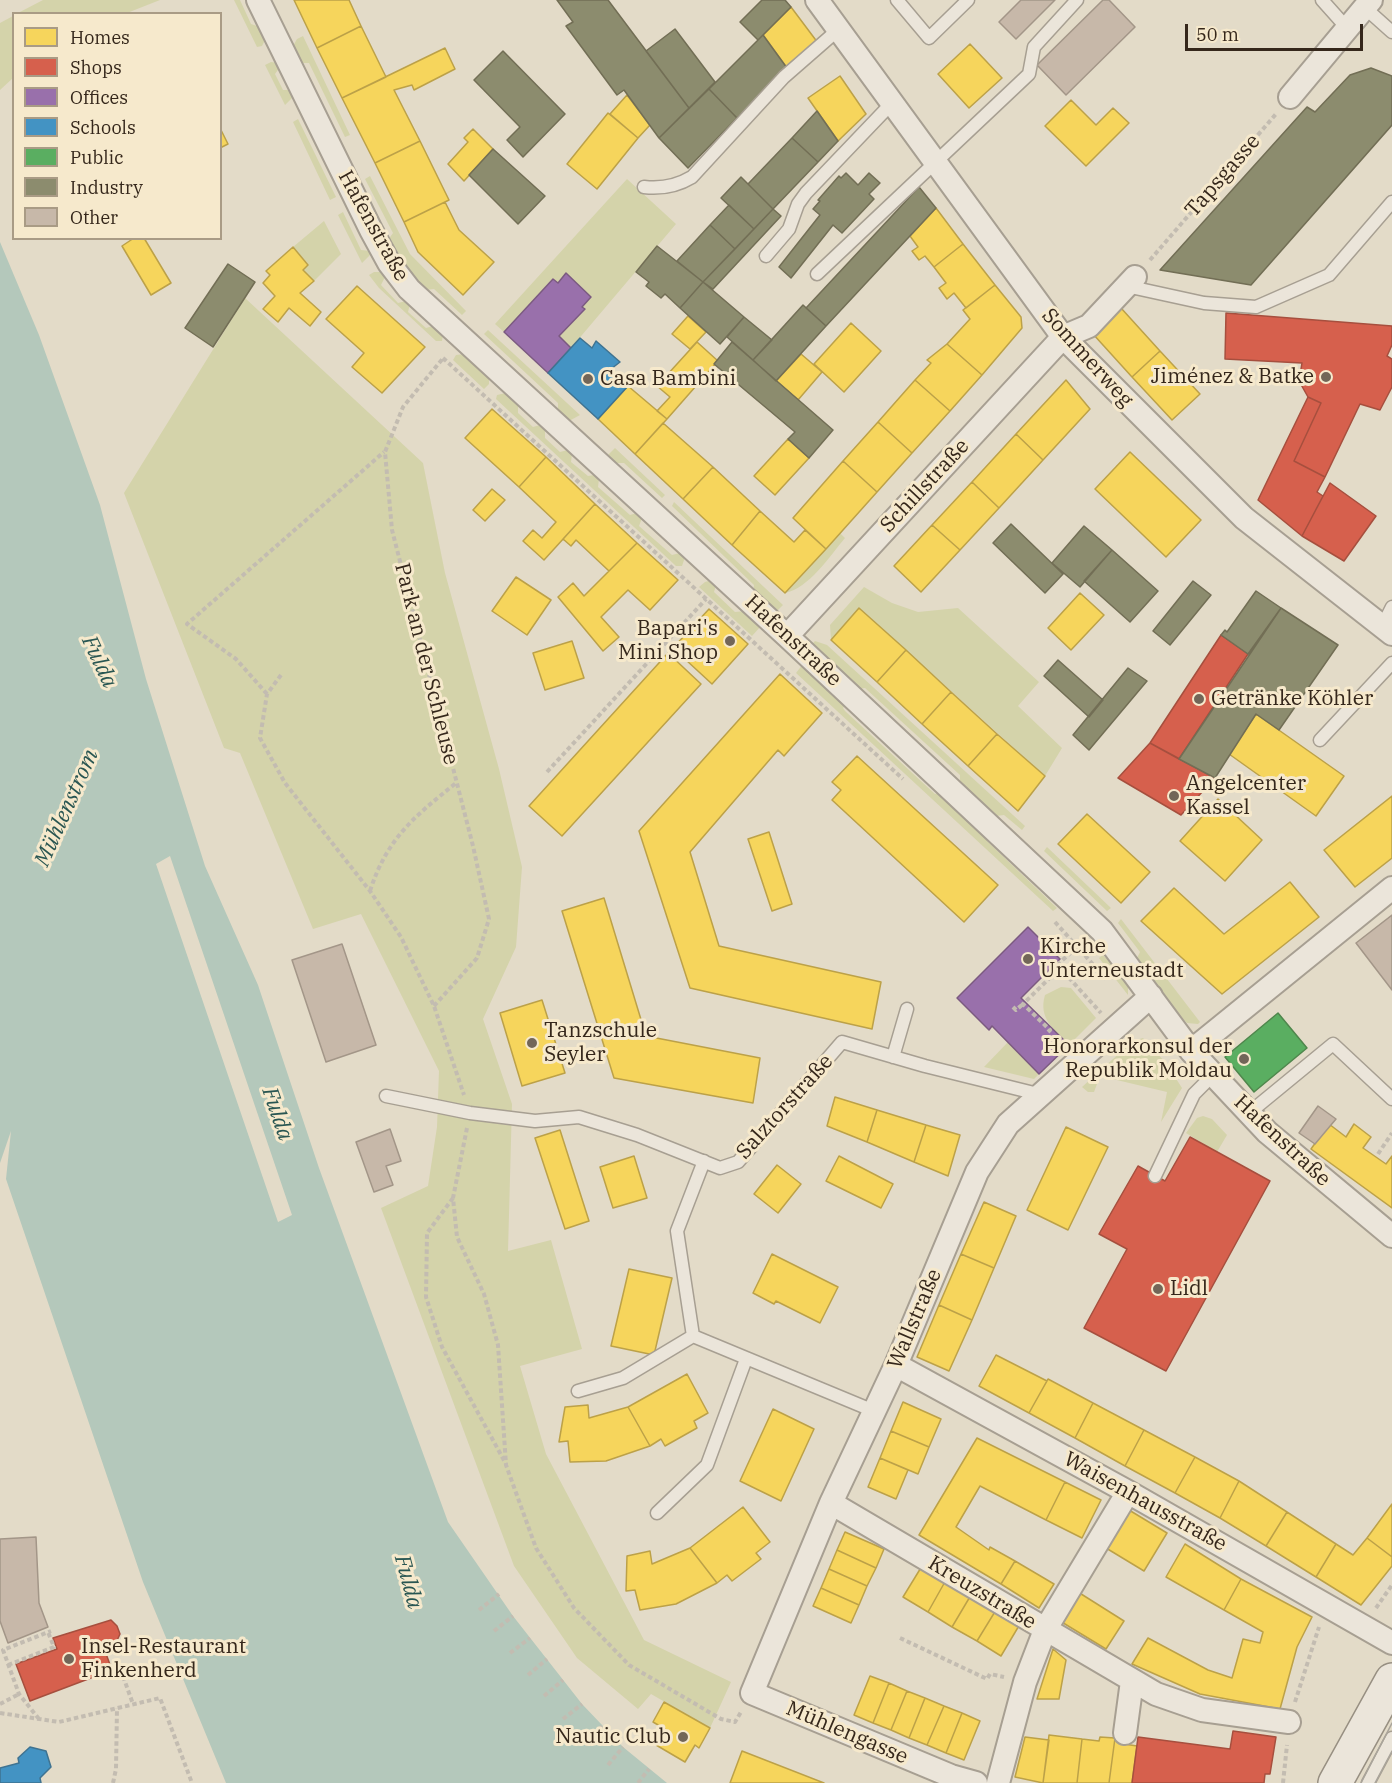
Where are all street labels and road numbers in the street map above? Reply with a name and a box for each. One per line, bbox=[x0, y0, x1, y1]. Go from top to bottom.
street label: Tapsgasse bbox=[1180, 129, 1266, 223]
street label: Hafenstraße bbox=[332, 166, 414, 286]
street label: Sommerweg bbox=[1036, 303, 1138, 413]
street label: Schillstraße bbox=[875, 434, 975, 538]
street label: Park an der Schleuse bbox=[389, 561, 463, 767]
street label: Hafenstraße bbox=[740, 590, 846, 692]
street label: Salztorstraße bbox=[731, 1049, 839, 1165]
street label: Hafenstraße bbox=[1229, 1090, 1335, 1192]
street label: Wallstraße bbox=[883, 1265, 947, 1373]
street label: Waisenhausstraße bbox=[1059, 1447, 1231, 1557]
street label: Kreuzstraße bbox=[923, 1551, 1041, 1635]
street label: Mühlengasse bbox=[782, 1696, 912, 1770]

